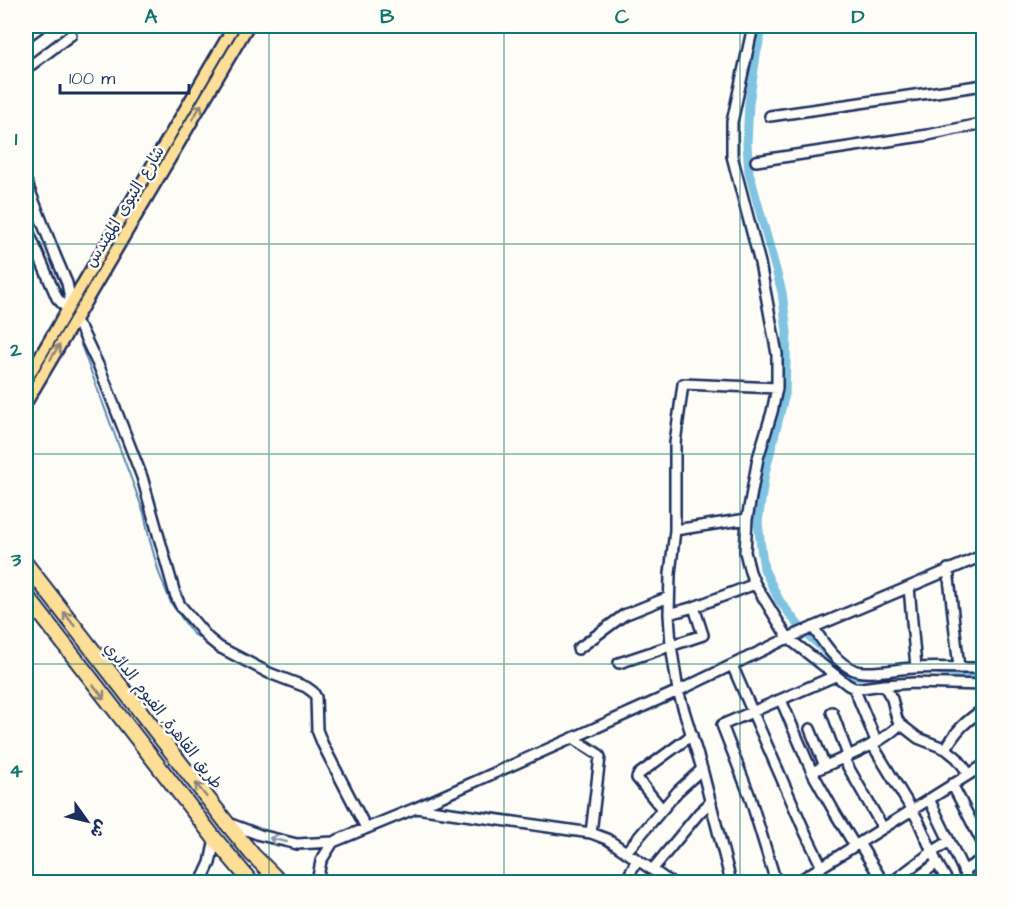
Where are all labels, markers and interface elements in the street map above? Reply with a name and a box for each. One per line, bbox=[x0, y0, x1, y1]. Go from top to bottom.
text: A bbox=[145, 3, 158, 31]
text: B bbox=[380, 3, 395, 31]
text: C bbox=[615, 3, 630, 31]
text: D bbox=[852, 3, 865, 31]
scale bar bbox=[60, 57, 189, 95]
text: 100 m bbox=[69, 66, 115, 91]
one-way arrow bbox=[192, 104, 204, 121]
text: 1 bbox=[15, 125, 18, 153]
street label: شارع النبوى المهندس bbox=[80, 142, 170, 271]
text: 2 bbox=[9, 336, 22, 364]
one-way arrow bbox=[50, 344, 62, 361]
text: 3 bbox=[10, 546, 22, 574]
one-way arrow bbox=[62, 611, 75, 627]
street label: طريق القاهرة, الفيوم الدائري bbox=[98, 638, 228, 794]
one-way arrow bbox=[93, 683, 106, 699]
text: 4 bbox=[9, 757, 23, 785]
one-way arrow bbox=[195, 782, 208, 798]
north arrow bbox=[57, 791, 117, 851]
text: ش bbox=[85, 815, 113, 842]
one-way arrow bbox=[269, 833, 288, 845]

